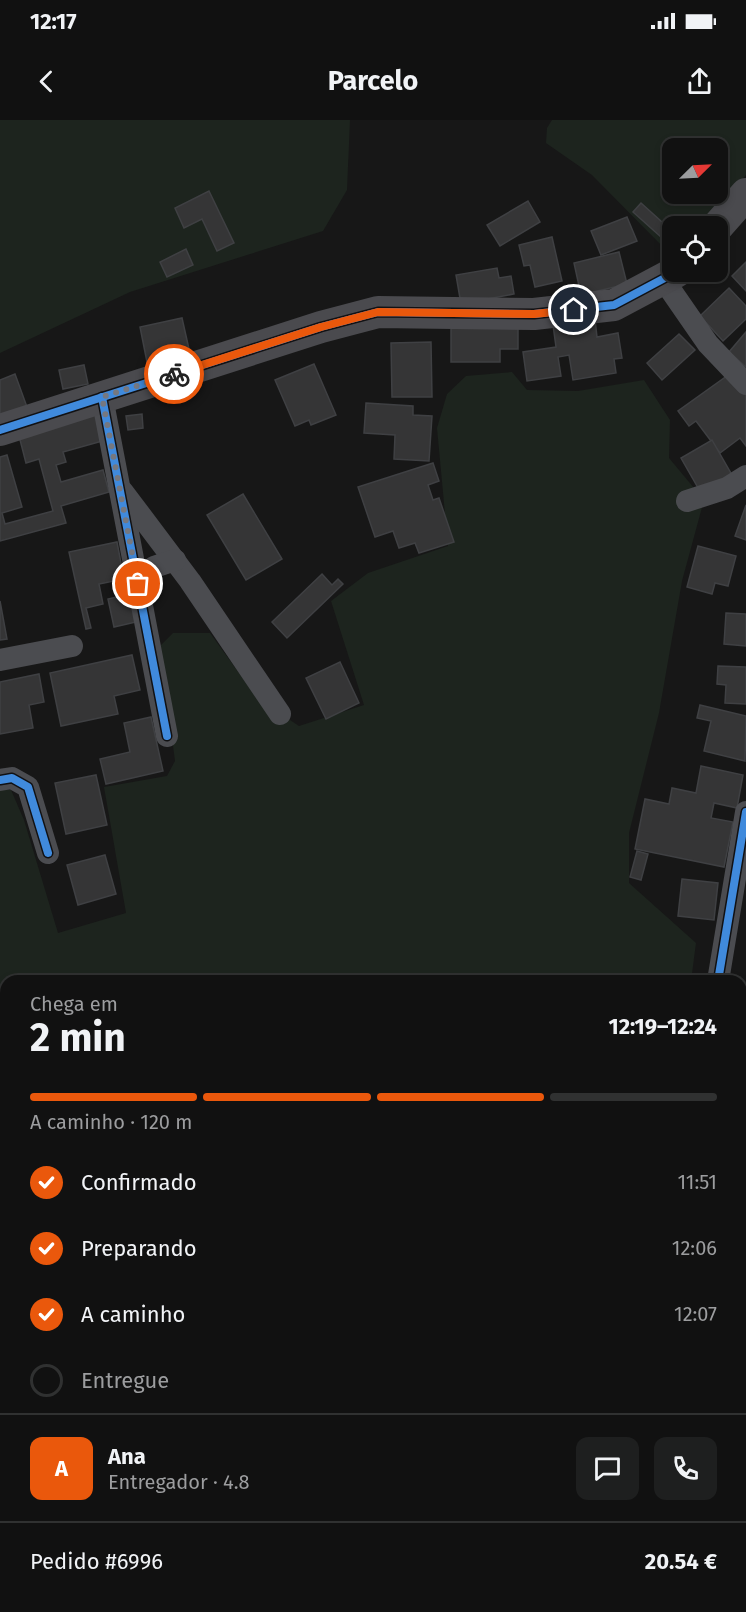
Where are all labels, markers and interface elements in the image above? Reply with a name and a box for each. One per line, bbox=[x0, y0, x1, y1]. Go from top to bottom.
text: 12:17 bbox=[30, 8, 77, 35]
icon: back bbox=[30, 65, 63, 98]
text: Parcelo bbox=[328, 65, 418, 97]
icon: share bbox=[683, 65, 716, 98]
north arrow bbox=[662, 138, 728, 204]
map controls bbox=[662, 138, 728, 282]
button: locate bbox=[662, 216, 728, 282]
pin bbox=[548, 284, 599, 335]
icon: home bbox=[557, 293, 590, 326]
courier bbox=[144, 344, 204, 404]
icon: bike bbox=[158, 358, 191, 391]
pin bbox=[112, 558, 163, 609]
icon: bag bbox=[121, 567, 154, 600]
text: Chega em bbox=[30, 992, 118, 1016]
text: 12:19–12:24 bbox=[608, 1013, 717, 1040]
text: 2 min bbox=[30, 1015, 126, 1061]
text: A caminho · 120 m bbox=[30, 1110, 192, 1134]
icon: check bbox=[30, 1166, 63, 1199]
text: Confirmado bbox=[81, 1169, 197, 1196]
text: 11:51 bbox=[677, 1170, 717, 1194]
icon: check bbox=[30, 1232, 63, 1265]
text: Preparando bbox=[81, 1235, 197, 1262]
text: 12:06 bbox=[672, 1236, 717, 1260]
icon: check bbox=[30, 1298, 63, 1331]
text: A caminho bbox=[81, 1301, 185, 1328]
text: 12:07 bbox=[674, 1302, 717, 1326]
text: Entregue bbox=[81, 1367, 169, 1394]
button: chat bbox=[576, 1437, 639, 1500]
button: phone bbox=[654, 1437, 717, 1500]
text: Ana bbox=[108, 1443, 146, 1470]
text: A bbox=[55, 1455, 68, 1482]
text: Entregador · 4.8 bbox=[108, 1470, 250, 1494]
text: Pedido #6996 bbox=[30, 1548, 163, 1575]
text: 20.54 € bbox=[645, 1548, 717, 1575]

